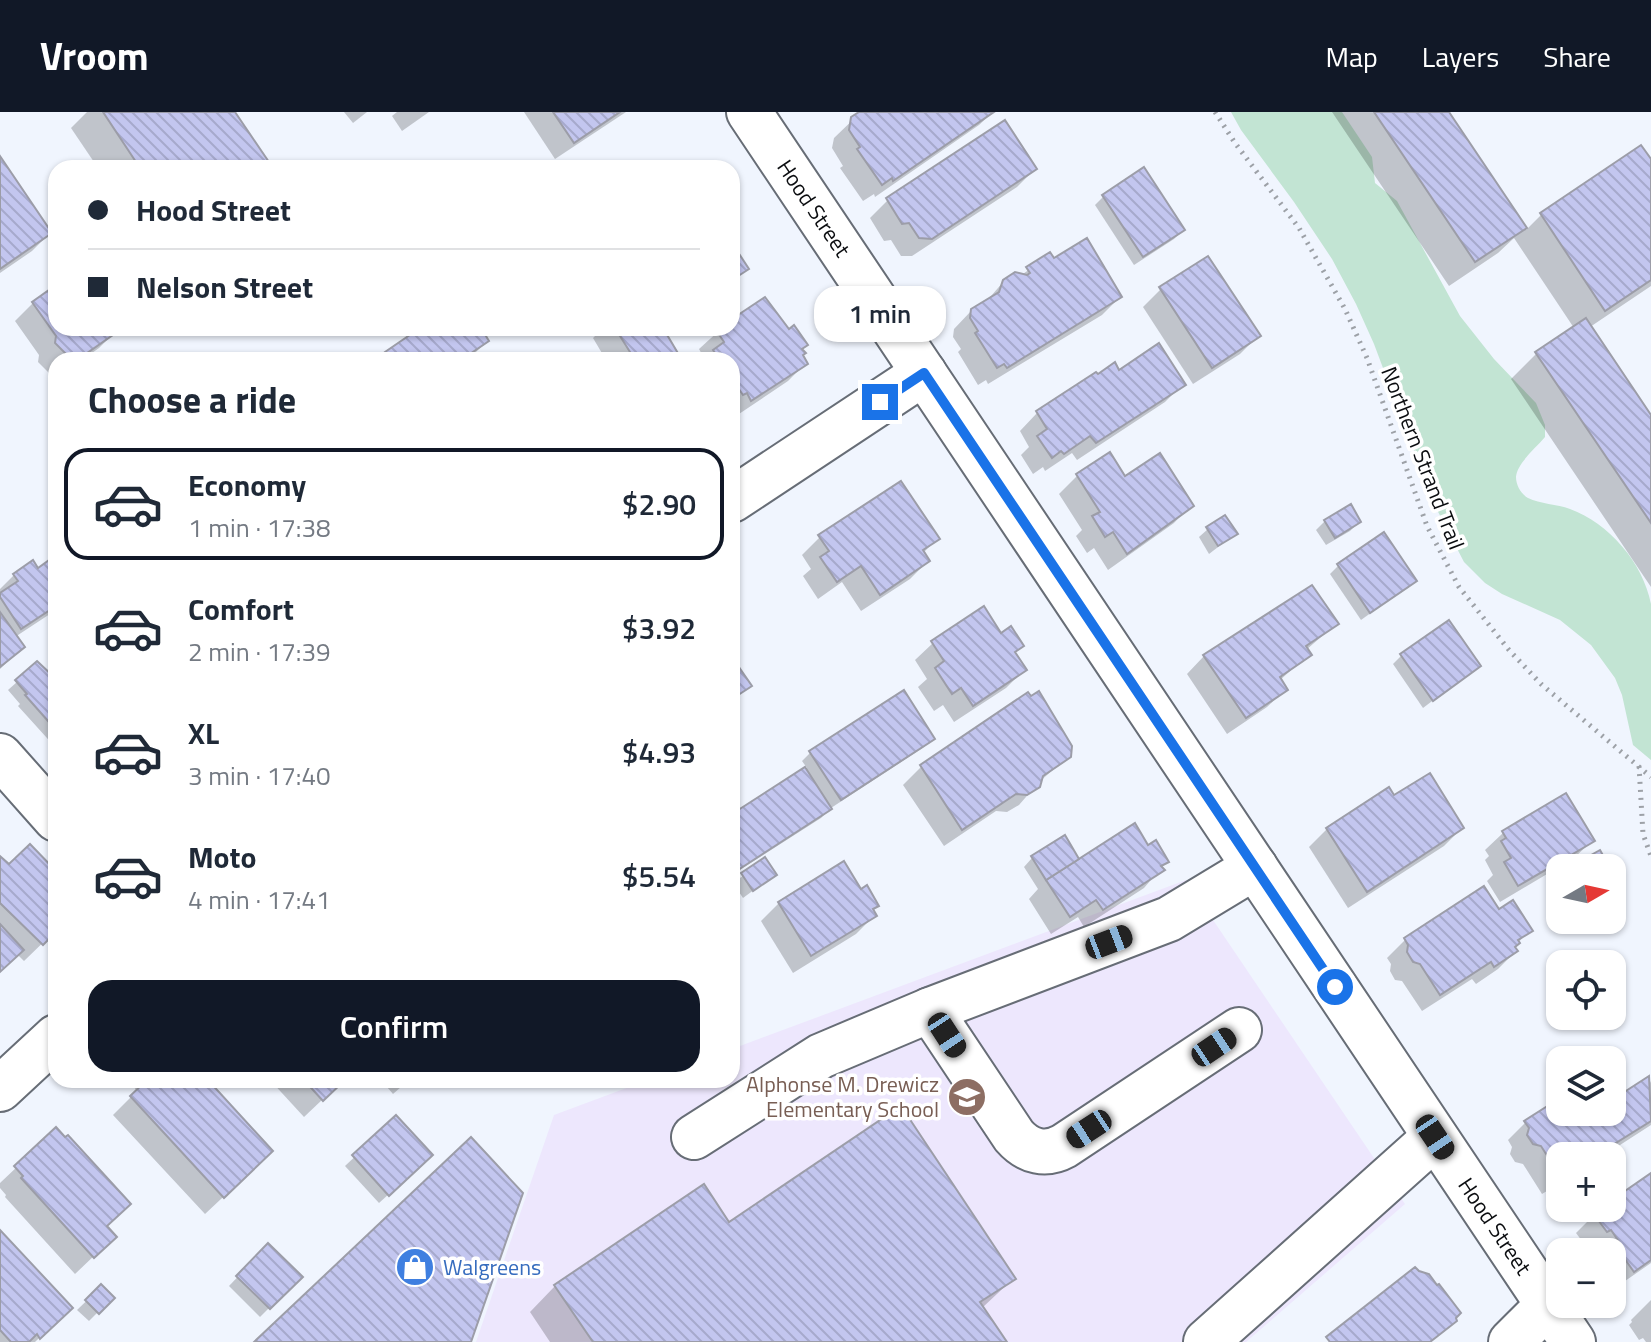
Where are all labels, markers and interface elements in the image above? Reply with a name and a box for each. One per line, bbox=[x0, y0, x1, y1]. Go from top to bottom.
text: Vroom bbox=[40, 27, 149, 85]
text: Map bbox=[1325, 35, 1378, 78]
text: Layers bbox=[1422, 35, 1499, 78]
text: Share bbox=[1543, 35, 1611, 78]
street label: Hood Street bbox=[769, 152, 859, 264]
text: Hood Street bbox=[136, 187, 291, 233]
text: Nelson Street bbox=[136, 264, 313, 310]
callout: 1 min bbox=[814, 286, 946, 342]
text: 1 min bbox=[849, 294, 911, 333]
street label: Northern Strand Trail bbox=[1372, 362, 1474, 554]
text: Choose a ride bbox=[88, 372, 296, 427]
route end bbox=[862, 384, 898, 420]
text: Economy bbox=[188, 462, 306, 508]
icon: car bbox=[92, 468, 164, 540]
text: $2.90 bbox=[622, 481, 696, 527]
text: 1 min · 17:38 bbox=[188, 508, 331, 547]
text: Comfort bbox=[188, 586, 294, 632]
icon: car bbox=[92, 592, 164, 664]
text: $3.92 bbox=[622, 605, 696, 651]
text: 2 min · 17:39 bbox=[188, 632, 331, 671]
text: XL bbox=[188, 710, 219, 756]
icon: car bbox=[92, 716, 164, 788]
text: $4.93 bbox=[622, 729, 696, 775]
text: 3 min · 17:40 bbox=[188, 756, 331, 795]
text: Moto bbox=[188, 834, 256, 880]
icon: car bbox=[92, 840, 164, 912]
text: $5.54 bbox=[622, 853, 696, 899]
north arrow bbox=[1546, 854, 1626, 934]
map controls bbox=[1546, 854, 1626, 1318]
text: 4 min · 17:41 bbox=[188, 880, 331, 919]
car bbox=[1082, 922, 1136, 962]
button: locate bbox=[1546, 950, 1626, 1030]
route start bbox=[1317, 969, 1353, 1005]
button: Confirm bbox=[88, 980, 700, 1072]
car bbox=[924, 1008, 970, 1062]
car bbox=[1187, 1024, 1241, 1070]
button: layers bbox=[1546, 1046, 1626, 1126]
place label: Alphonse M. Drewicz Elementary School bbox=[746, 1067, 939, 1126]
school or university icon: Alphonse M. Drewicz Elementary School bbox=[946, 1076, 988, 1118]
car bbox=[1062, 1106, 1116, 1152]
car bbox=[1412, 1110, 1458, 1164]
button: + bbox=[1546, 1142, 1626, 1222]
street label: Hood Street bbox=[1450, 1170, 1540, 1282]
button: − bbox=[1546, 1238, 1626, 1318]
shop icon: Walgreens bbox=[394, 1246, 436, 1288]
place label: Walgreens bbox=[443, 1250, 541, 1284]

